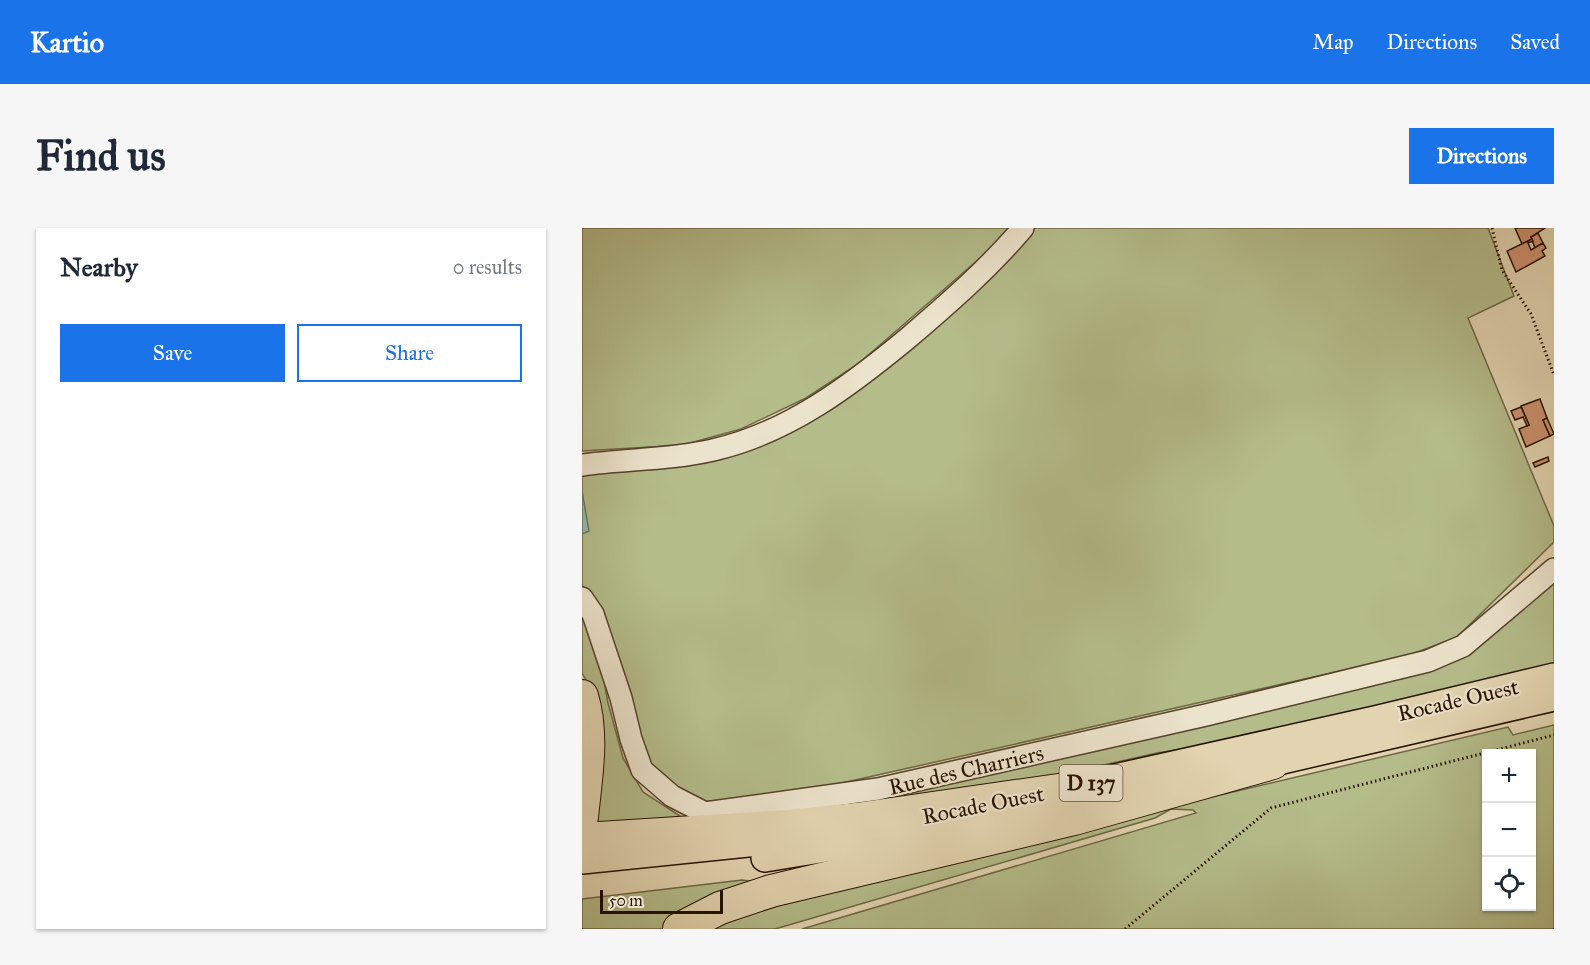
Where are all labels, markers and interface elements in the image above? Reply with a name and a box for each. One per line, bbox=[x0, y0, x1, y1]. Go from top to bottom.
text: Kartio bbox=[30, 25, 104, 60]
text: Map bbox=[1313, 29, 1354, 55]
text: Directions bbox=[1387, 29, 1477, 55]
text: Saved bbox=[1510, 29, 1560, 55]
button: Directions bbox=[1409, 128, 1554, 184]
text: Find us bbox=[36, 130, 166, 182]
text: Nearby bbox=[60, 251, 138, 283]
text: 0 results bbox=[453, 255, 522, 279]
button: Save bbox=[60, 324, 285, 382]
button: Share bbox=[297, 324, 522, 382]
street label: Rocade Ouest bbox=[1395, 673, 1521, 727]
street label: Rue des Charriers bbox=[886, 739, 1046, 801]
map controls bbox=[1482, 749, 1536, 911]
button: + bbox=[1482, 749, 1536, 803]
road number: D 137 bbox=[1060, 765, 1122, 801]
street label: Rocade Ouest bbox=[920, 780, 1046, 830]
button: − bbox=[1482, 803, 1536, 857]
button: locate bbox=[1482, 857, 1536, 911]
scale bar bbox=[600, 887, 723, 914]
text: 50 m bbox=[609, 891, 643, 910]

